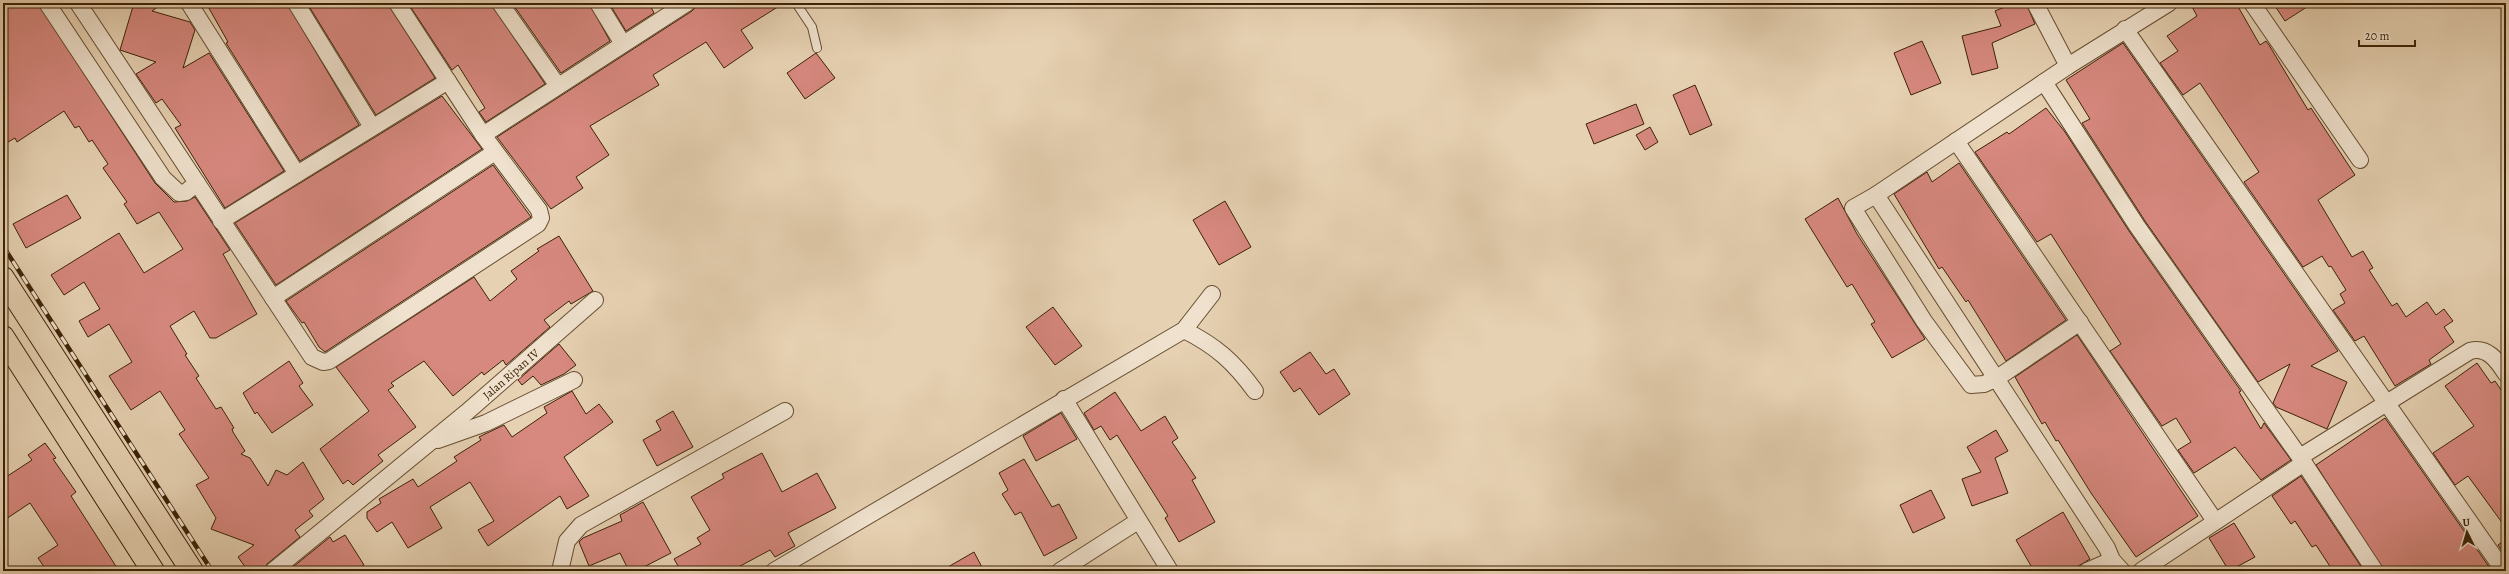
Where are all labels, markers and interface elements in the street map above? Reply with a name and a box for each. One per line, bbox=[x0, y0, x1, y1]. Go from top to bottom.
scale bar bbox=[2359, 22, 2415, 48]
text: 20 m bbox=[2365, 28, 2389, 44]
street label: Jalan Ripan IV bbox=[479, 345, 543, 403]
north arrow bbox=[2447, 512, 2487, 552]
text: U bbox=[2462, 515, 2471, 530]

